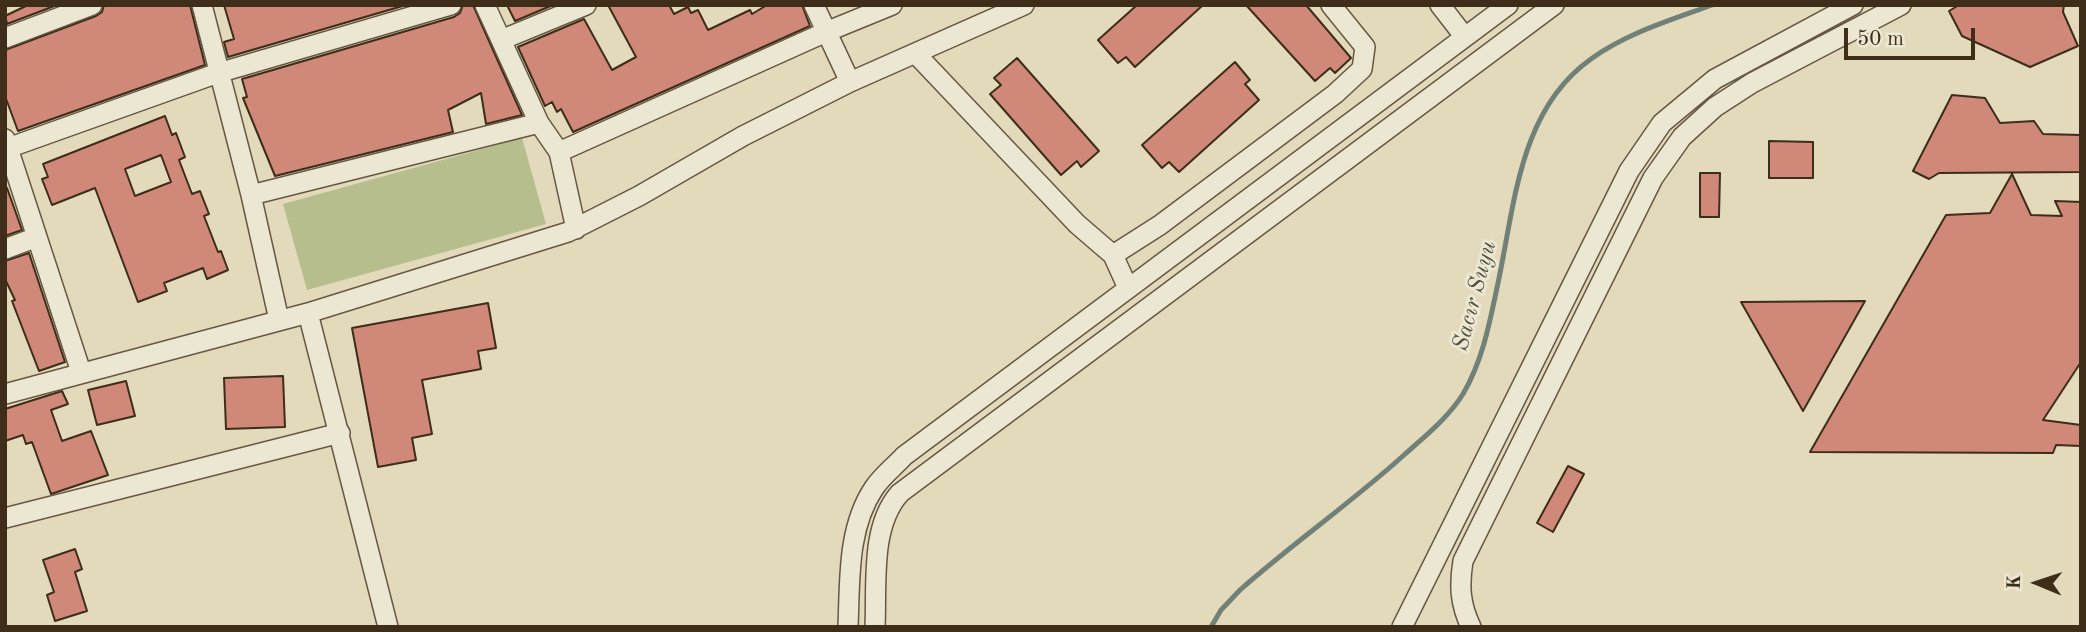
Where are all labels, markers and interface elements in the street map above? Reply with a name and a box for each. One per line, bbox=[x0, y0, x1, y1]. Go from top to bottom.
scale bar bbox=[1848, 14, 1979, 58]
text: 50 m bbox=[1857, 29, 1904, 50]
water label: Sacır Suyu bbox=[1447, 238, 1503, 354]
north arrow bbox=[2002, 548, 2072, 618]
text: K bbox=[2006, 575, 2025, 590]

